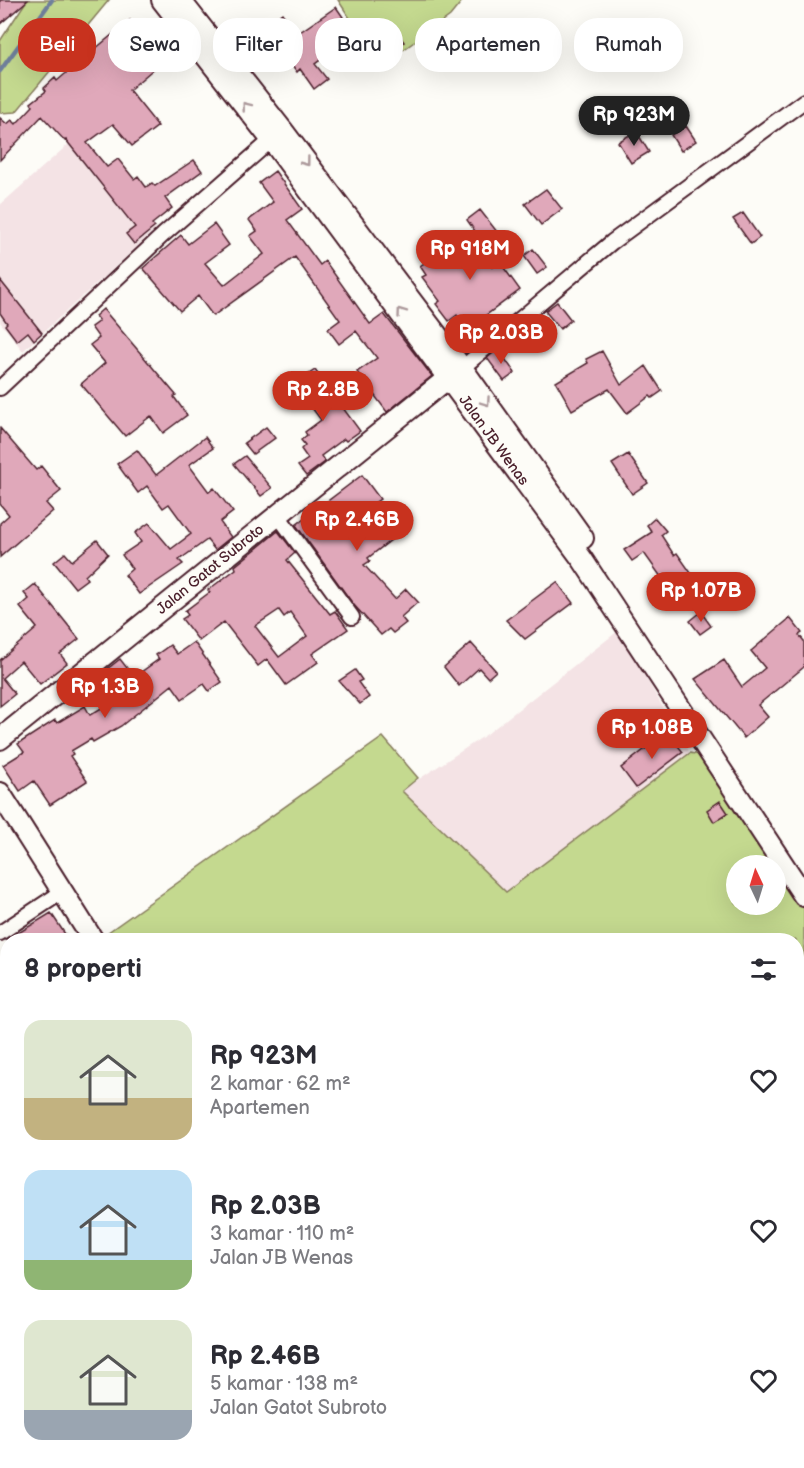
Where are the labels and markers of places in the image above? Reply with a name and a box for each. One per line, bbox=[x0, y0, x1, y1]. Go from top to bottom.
pin: Rp 923M bbox=[579, 96, 689, 147]
pin: Rp 918M bbox=[415, 230, 525, 281]
pin: Rp 2.03B bbox=[439, 314, 563, 365]
pin: Rp 2.8B bbox=[268, 371, 378, 422]
pin: Rp 2.46B bbox=[295, 501, 419, 552]
pin: Rp 1.07B bbox=[639, 572, 763, 623]
pin: Rp 1.3B bbox=[50, 668, 160, 719]
pin: Rp 1.08B bbox=[590, 709, 714, 760]

